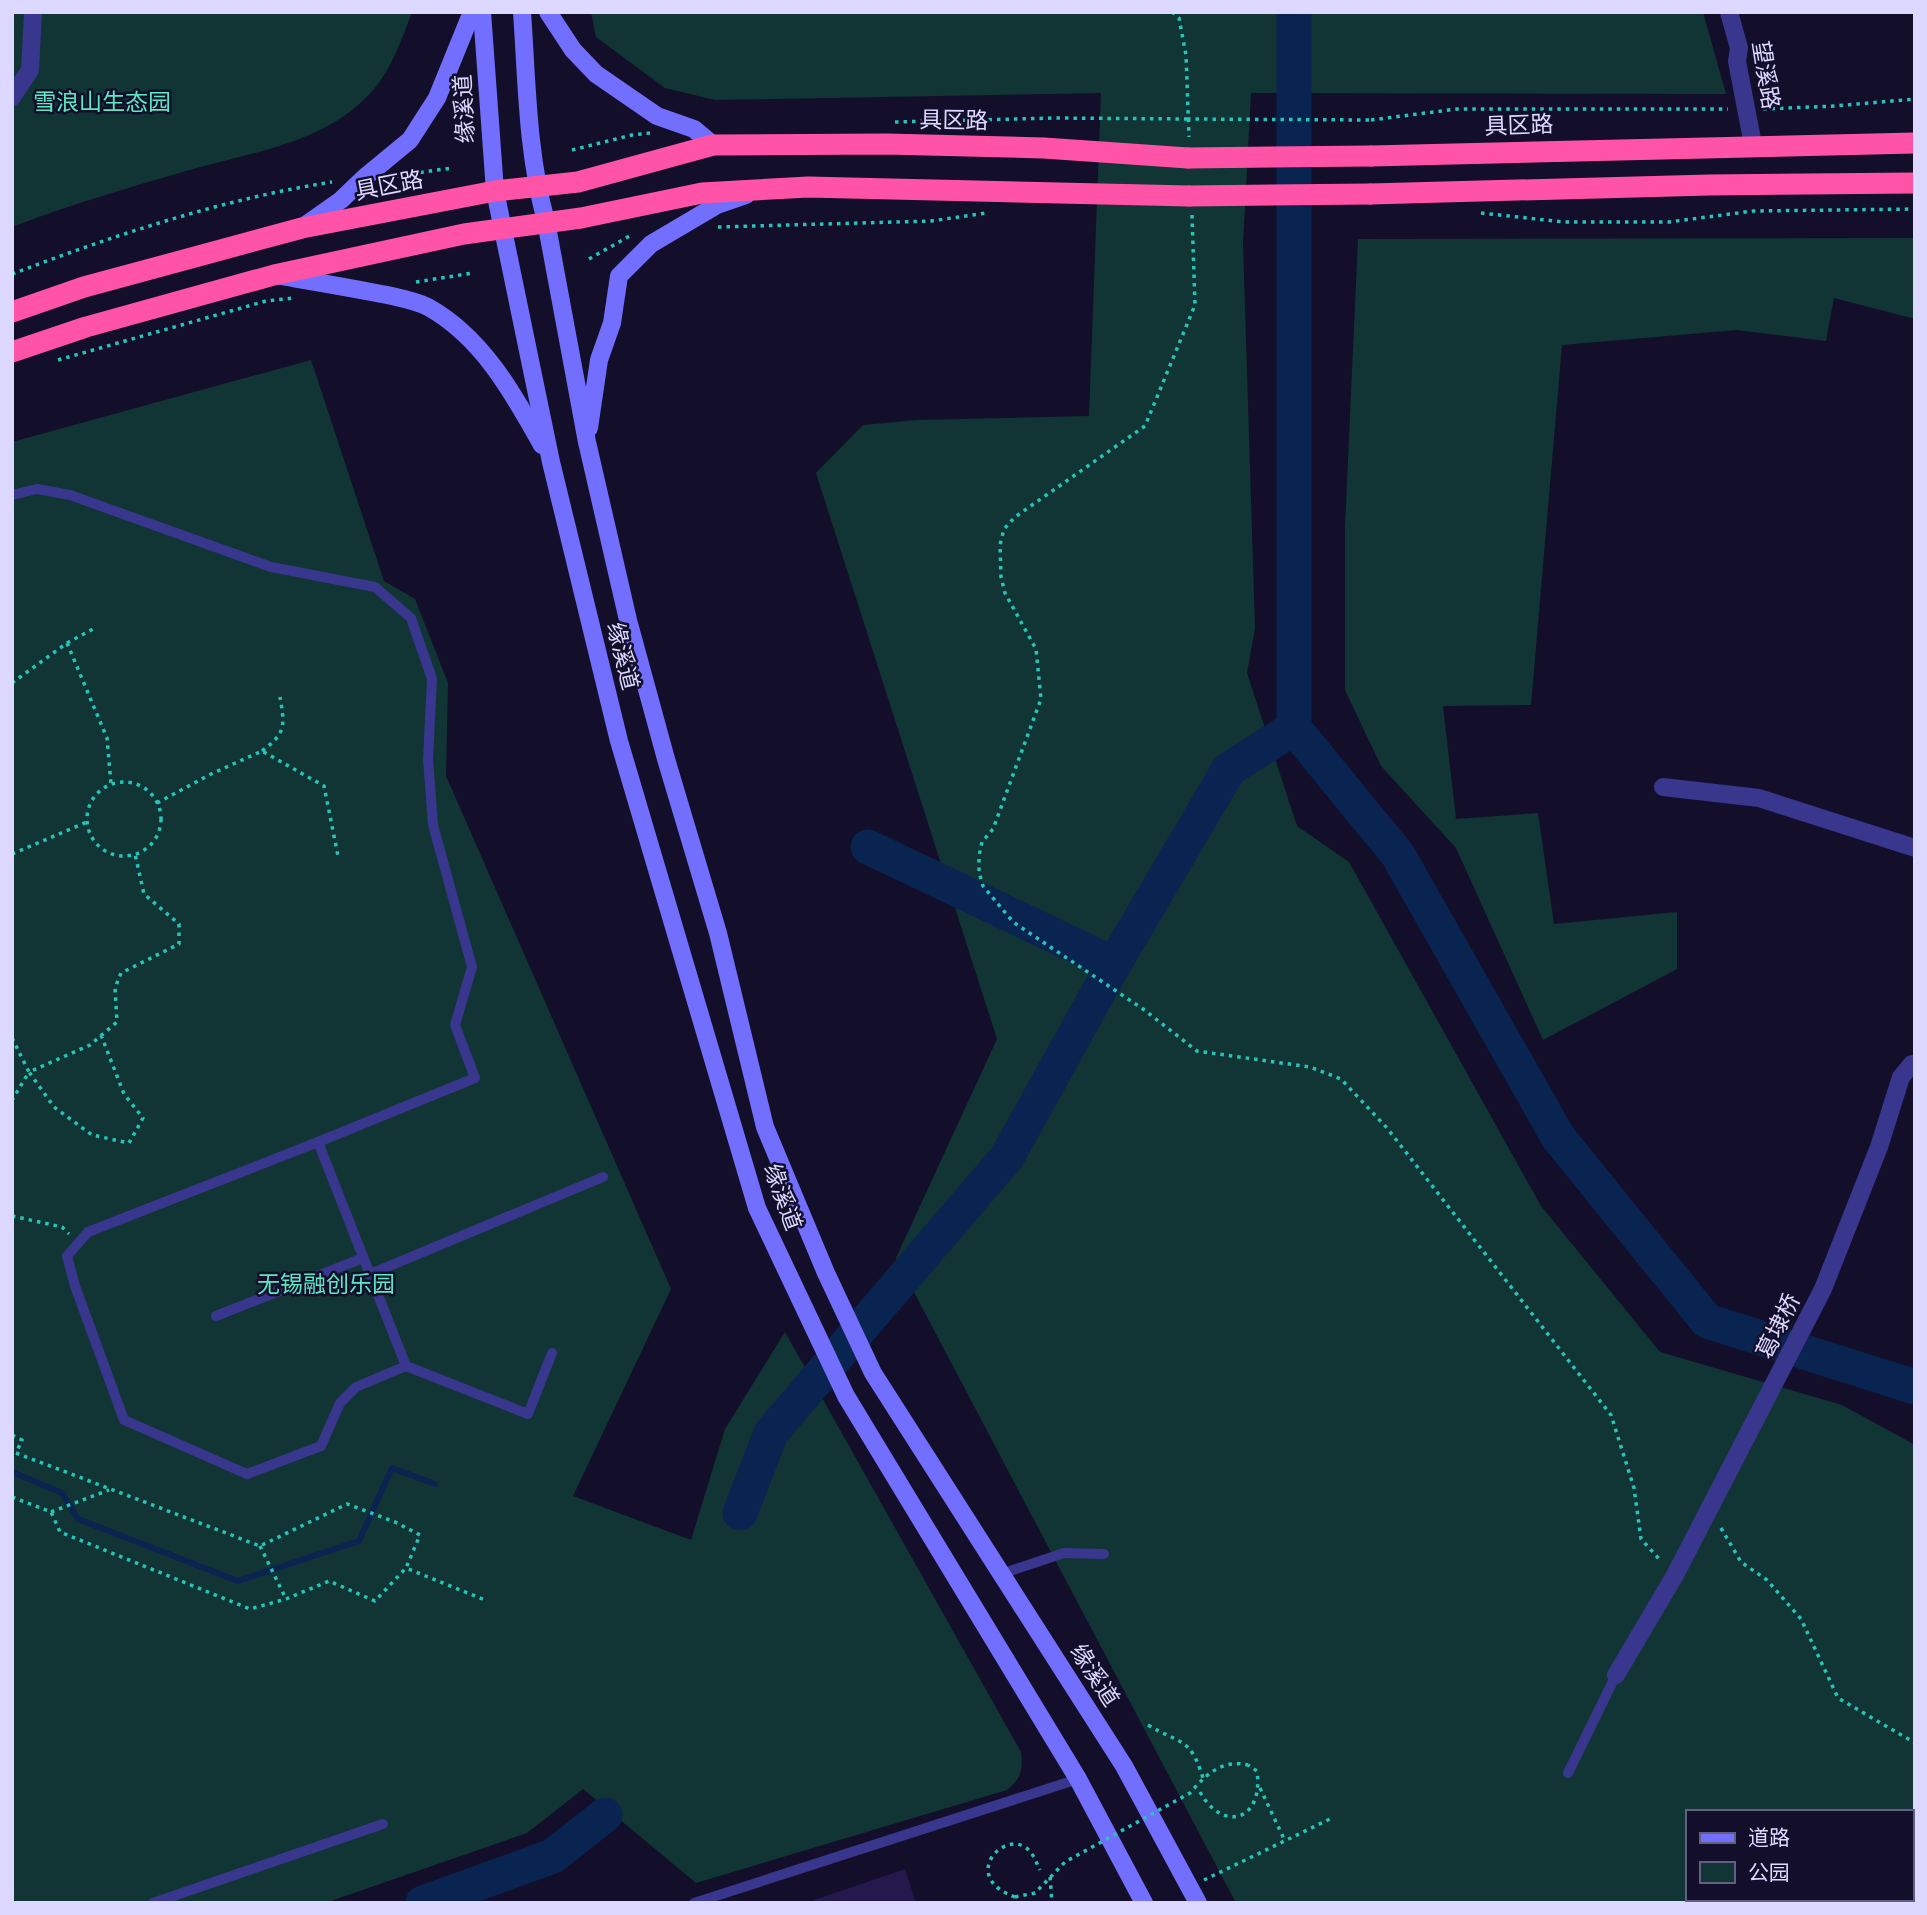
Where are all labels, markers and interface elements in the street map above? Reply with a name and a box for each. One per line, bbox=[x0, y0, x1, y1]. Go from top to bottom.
street label: 望溪路 bbox=[1747, 39, 1784, 111]
street label: 缘溪道 bbox=[449, 74, 480, 144]
park label: 雪浪山生态园 bbox=[33, 89, 171, 116]
street label: 具区路 bbox=[919, 106, 989, 135]
street label: 具区路 bbox=[1484, 111, 1554, 140]
street label: 具区路 bbox=[353, 166, 426, 205]
street label: 缘溪道 bbox=[601, 619, 644, 693]
street label: 缘溪道 bbox=[758, 1160, 807, 1234]
park label: 无锡融创乐园 bbox=[257, 1271, 395, 1298]
street label: 葛埭桥 bbox=[1751, 1289, 1806, 1363]
street label: 缘溪道 bbox=[1064, 1639, 1125, 1712]
legend bbox=[1686, 1810, 1913, 1901]
text: 道路 bbox=[1748, 1826, 1790, 1850]
text: 公园 bbox=[1748, 1861, 1790, 1885]

